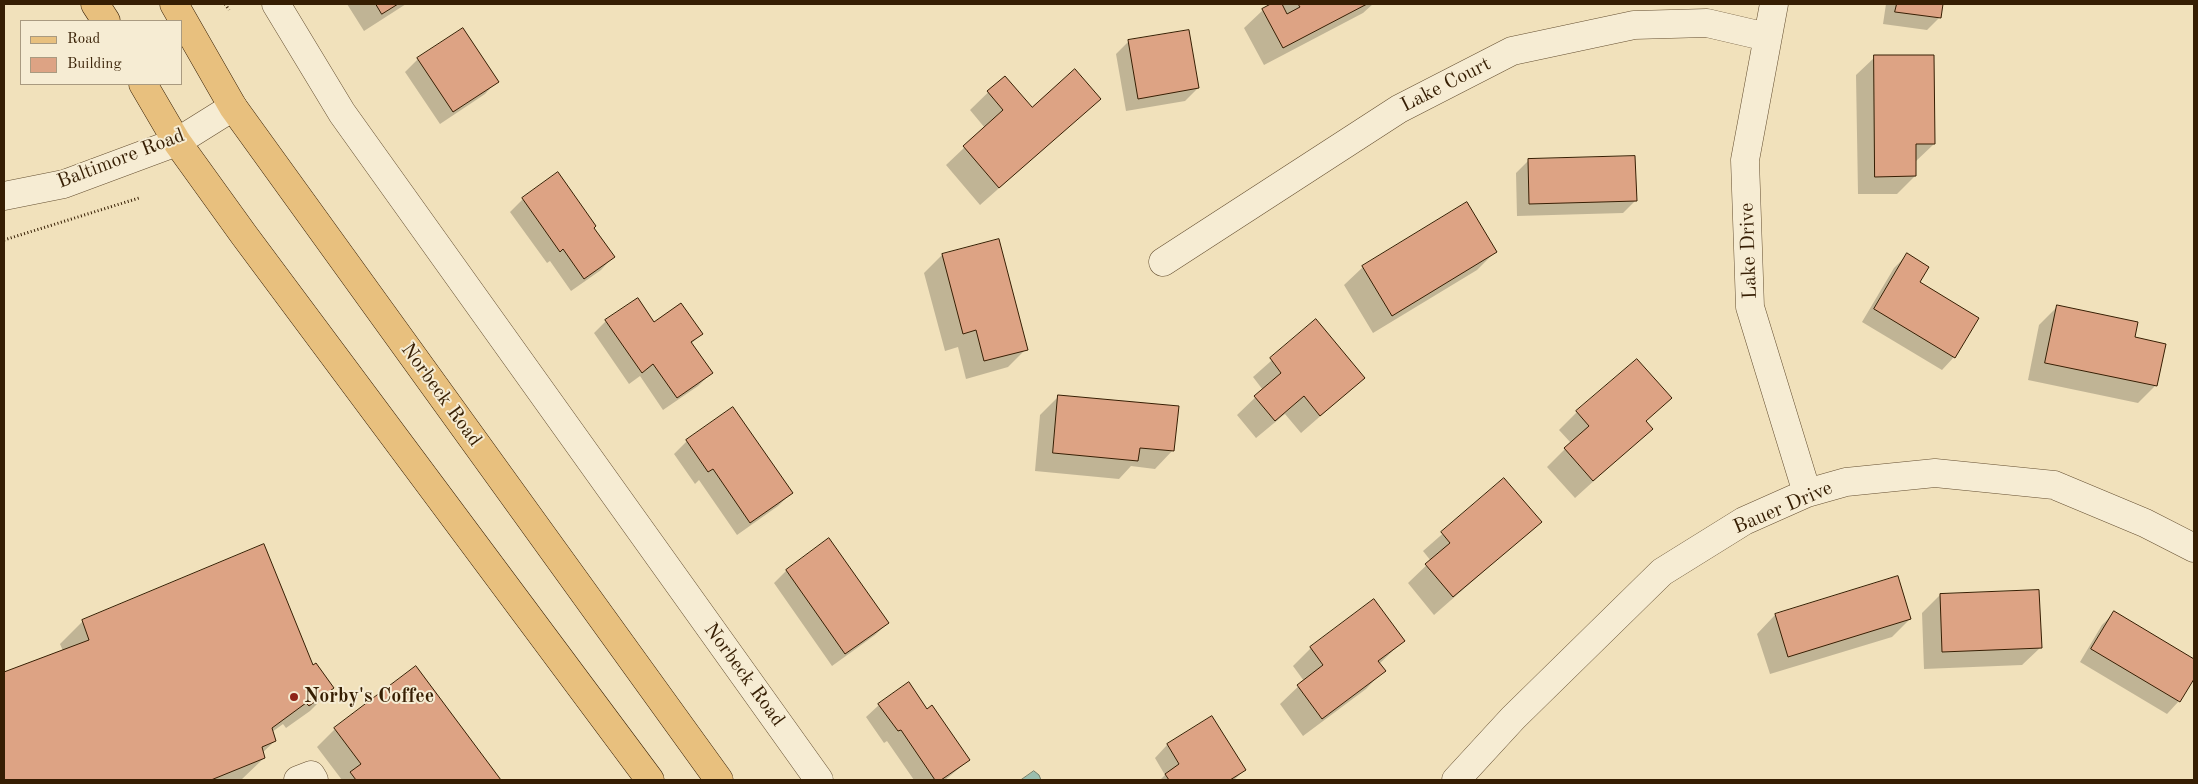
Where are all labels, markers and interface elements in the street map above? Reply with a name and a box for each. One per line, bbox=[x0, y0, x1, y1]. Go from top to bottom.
legend bbox=[20, 20, 182, 85]
text: Road bbox=[67, 32, 100, 47]
street label: Lake Court bbox=[1397, 52, 1495, 118]
text: Building bbox=[67, 57, 122, 72]
street label: Baltimore Road bbox=[54, 124, 188, 194]
street label: Lake Drive bbox=[1735, 202, 1763, 300]
street label: Norbeck Road bbox=[395, 338, 487, 452]
street label: Bauer Drive bbox=[1730, 476, 1836, 540]
street label: Norbeck Road bbox=[698, 618, 790, 732]
place label: Norby's Coffee bbox=[304, 685, 434, 709]
marker: Norby's Coffee bbox=[288, 691, 300, 703]

